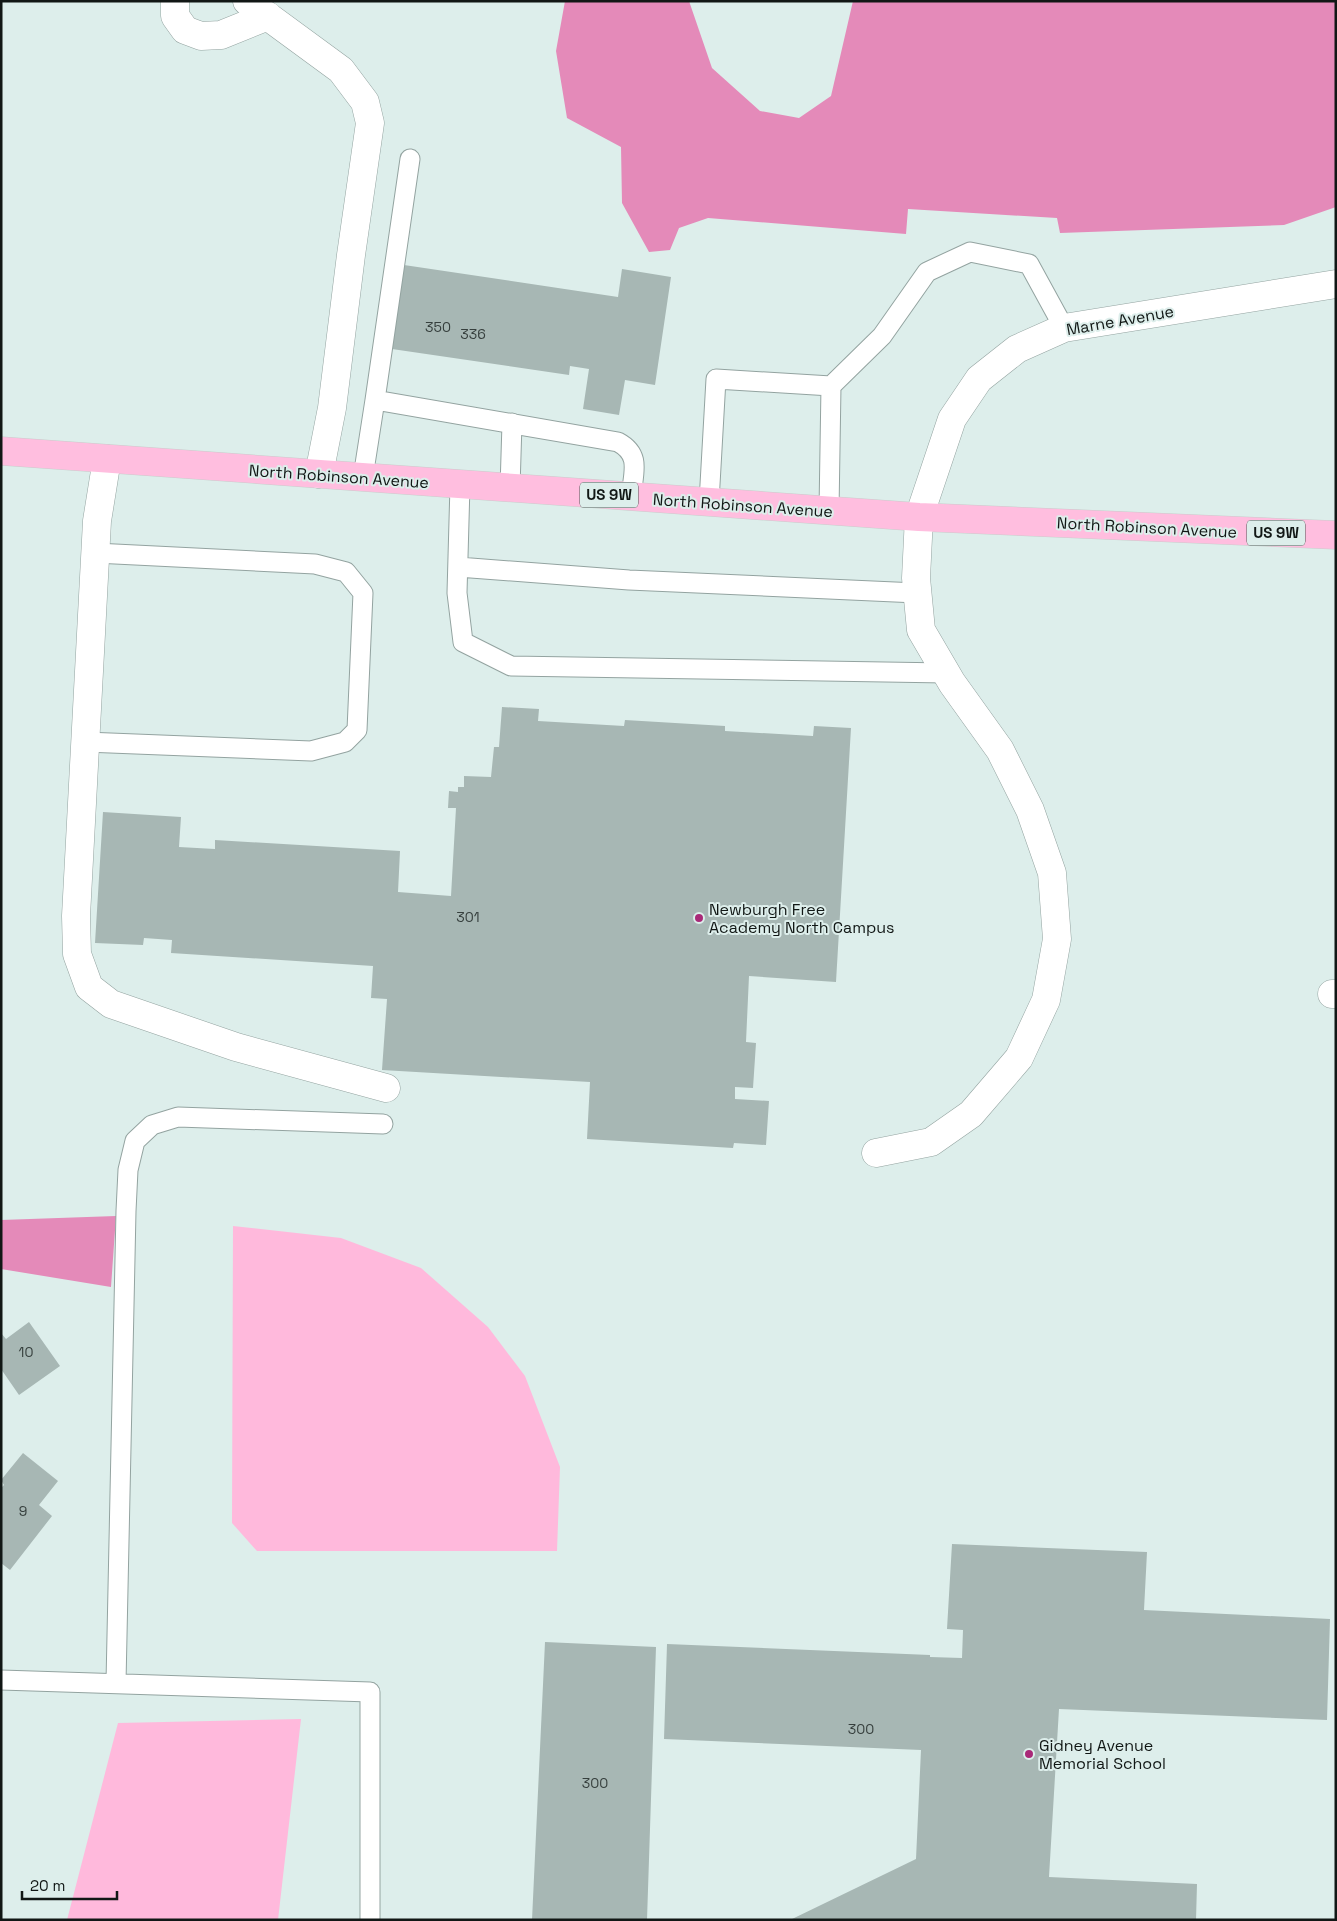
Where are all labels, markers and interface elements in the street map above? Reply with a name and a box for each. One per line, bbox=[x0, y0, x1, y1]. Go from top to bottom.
street label: Marne Avenue bbox=[1065, 301, 1175, 340]
house number: 350 bbox=[425, 318, 451, 336]
house number: 336 bbox=[460, 325, 486, 343]
street label: North Robinson Avenue bbox=[248, 460, 430, 493]
road number: US 9W bbox=[580, 482, 638, 508]
street label: North Robinson Avenue bbox=[652, 489, 834, 522]
street label: North Robinson Avenue bbox=[1056, 512, 1238, 543]
road number: US 9W bbox=[1247, 520, 1305, 546]
place label: Newburgh Free Academy North Campus bbox=[709, 899, 895, 938]
house number: 301 bbox=[456, 908, 480, 926]
marker: Newburgh Free Academy North Campus bbox=[693, 912, 705, 924]
house number: 10 bbox=[19, 1343, 33, 1361]
house number: 9 bbox=[19, 1502, 27, 1520]
house number: 300 bbox=[848, 1720, 874, 1738]
place label: Gidney Avenue Memorial School bbox=[1039, 1735, 1166, 1774]
marker: Gidney Avenue Memorial School bbox=[1023, 1748, 1035, 1760]
house number: 300 bbox=[582, 1774, 608, 1792]
scale bar bbox=[22, 1868, 118, 1900]
text: 20 m bbox=[30, 1876, 65, 1895]

